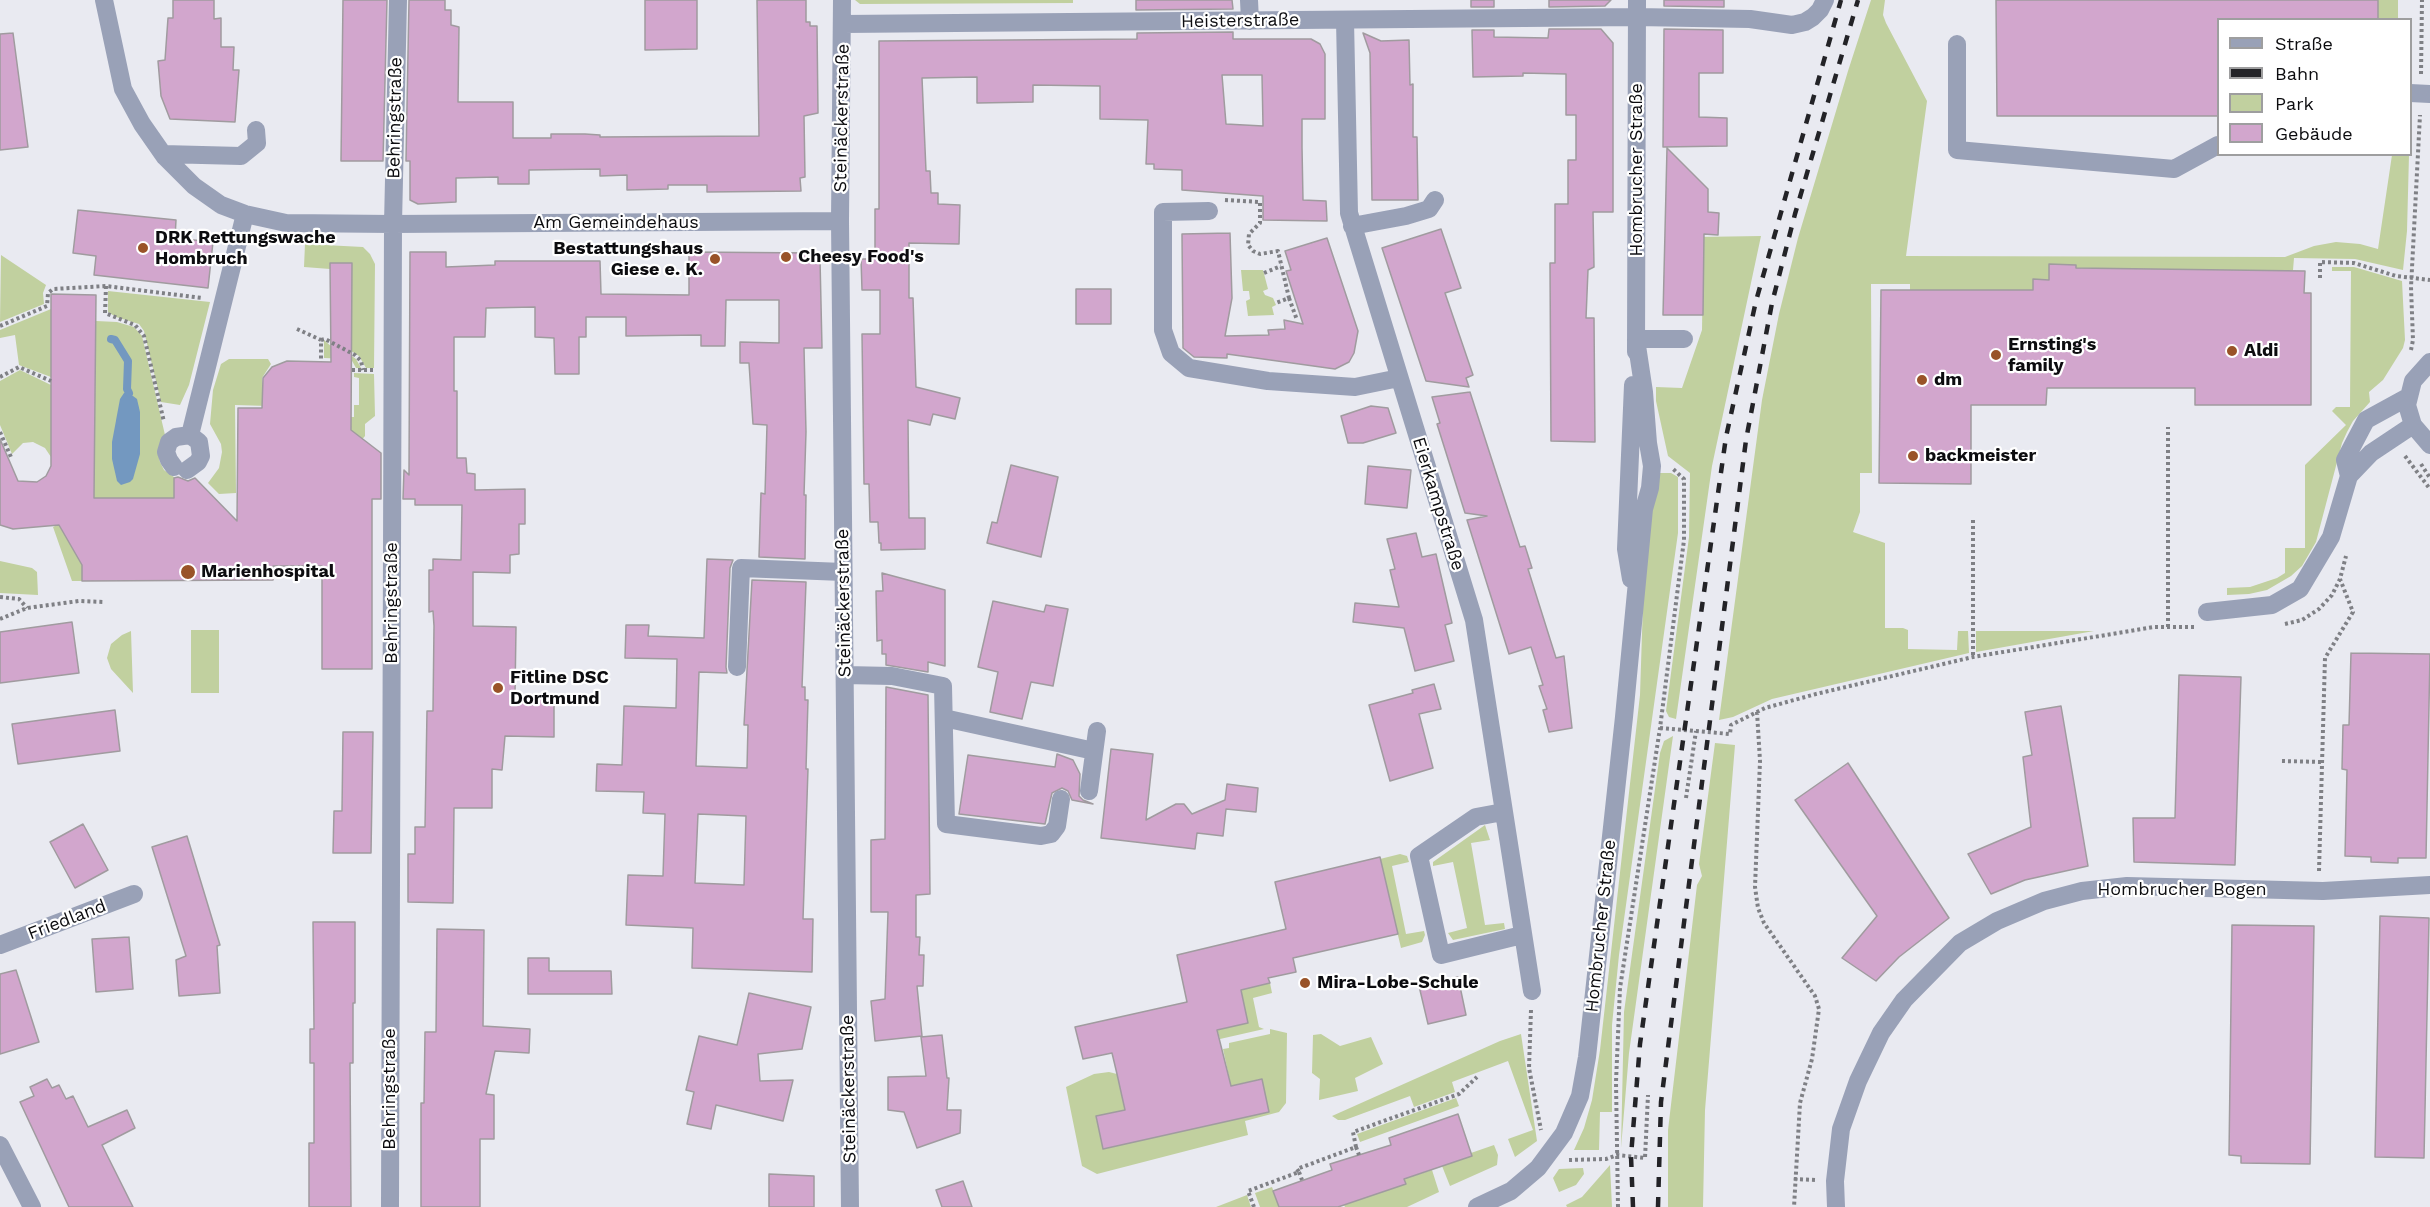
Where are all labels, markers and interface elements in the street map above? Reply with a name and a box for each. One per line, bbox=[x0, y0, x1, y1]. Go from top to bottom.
street label: Heisterstraße bbox=[1181, 9, 1299, 33]
legend bbox=[2217, 18, 2412, 156]
text: Straße bbox=[2275, 33, 2333, 54]
street label: Steinäckerstraße bbox=[830, 43, 854, 193]
street label: Behringstraße bbox=[383, 57, 407, 179]
text: Bahn bbox=[2275, 63, 2319, 84]
street label: Hombrucher Straße bbox=[1626, 83, 1648, 257]
text: Park bbox=[2275, 93, 2314, 114]
text: Gebäude bbox=[2275, 123, 2353, 144]
street label: Am Gemeindehaus bbox=[533, 212, 699, 234]
place label: DRK Rettungswache Hombruch bbox=[155, 227, 336, 270]
place label: Bestattungshaus Giese e. K. bbox=[553, 238, 703, 280]
marker: DRK Rettungswache Hombruch bbox=[136, 241, 150, 255]
place label: Cheesy Food's bbox=[798, 246, 924, 268]
marker: Cheesy Food's bbox=[779, 250, 793, 264]
marker: Bestattungshaus Giese e. K. bbox=[708, 252, 722, 266]
place label: Ernsting's family bbox=[2008, 334, 2096, 376]
place label: Aldi bbox=[2244, 340, 2279, 362]
marker: Aldi bbox=[2225, 344, 2239, 358]
marker: Ernsting's family bbox=[1989, 348, 2003, 362]
place label: dm bbox=[1934, 369, 1962, 391]
marker: dm bbox=[1915, 373, 1929, 387]
street label: Eierkampstraße bbox=[1407, 435, 1469, 573]
place label: backmeister bbox=[1925, 445, 2036, 467]
marker: backmeister bbox=[1906, 449, 1920, 463]
street label: Steinäckerstraße bbox=[832, 528, 856, 678]
street label: Behringstraße bbox=[381, 542, 403, 664]
place label: Marienhospital bbox=[201, 561, 335, 583]
marker: Marienhospital bbox=[179, 563, 197, 581]
place label: Fitline DSC Dortmund bbox=[510, 667, 609, 710]
marker: Fitline DSC Dortmund bbox=[491, 681, 505, 695]
street label: Hombrucher Straße bbox=[1581, 838, 1621, 1014]
street label: Hombrucher Bogen bbox=[2097, 879, 2267, 901]
street label: Friedland bbox=[25, 895, 109, 945]
place label: Mira-Lobe-Schule bbox=[1317, 972, 1479, 994]
marker: Mira-Lobe-Schule bbox=[1298, 976, 1312, 990]
street label: Steinäckerstraße bbox=[837, 1014, 861, 1164]
street label: Behringstraße bbox=[379, 1028, 401, 1150]

